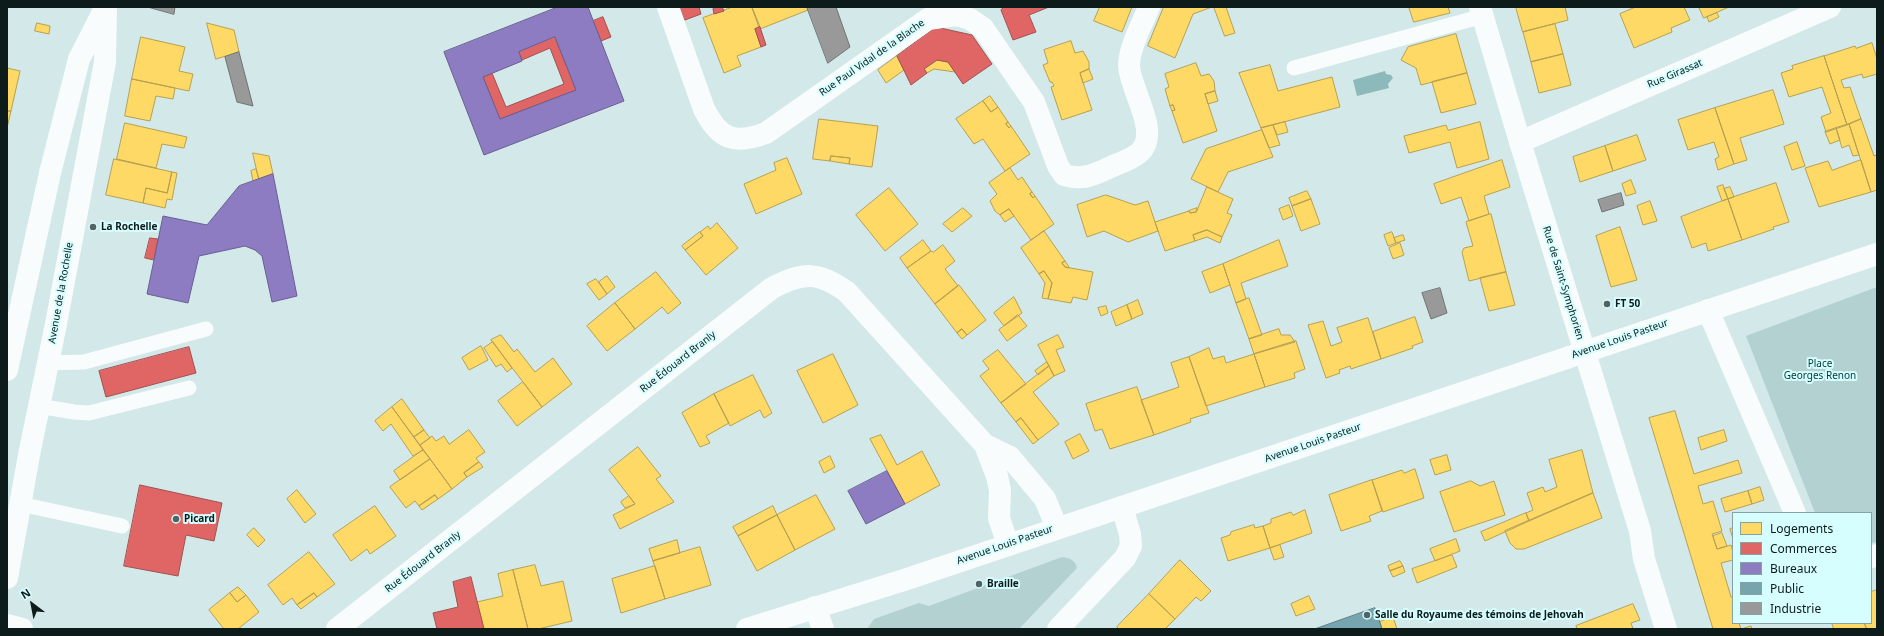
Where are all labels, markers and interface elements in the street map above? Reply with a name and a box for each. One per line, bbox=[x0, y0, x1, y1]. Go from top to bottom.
street label: Rue Paul Vidal de la Blache bbox=[817, 17, 927, 99]
street label: Rue Girassat bbox=[1646, 57, 1704, 91]
place label: La Rochelle bbox=[101, 221, 158, 233]
marker: La Rochelle bbox=[88, 222, 98, 232]
street label: Rue de Saint-Symphorien bbox=[1540, 225, 1586, 341]
street label: Avenue de la Rochelle bbox=[46, 241, 76, 345]
place label: FT 50 bbox=[1615, 298, 1640, 310]
marker: FT 50 bbox=[1602, 299, 1612, 309]
street label: Avenue Louis Pasteur bbox=[1570, 317, 1670, 361]
street label: Rue Édouard Branly bbox=[638, 329, 718, 395]
park label: Place Georges Renon bbox=[1784, 358, 1856, 382]
street label: Avenue Louis Pasteur bbox=[1263, 421, 1363, 465]
legend bbox=[1732, 512, 1872, 624]
place label: Picard bbox=[184, 513, 215, 525]
marker: Picard bbox=[171, 514, 181, 524]
text: Logements bbox=[1770, 520, 1833, 537]
street label: Avenue Louis Pasteur bbox=[955, 523, 1055, 567]
street label: Rue Édouard Branly bbox=[383, 529, 463, 595]
text: Commerces bbox=[1770, 540, 1837, 557]
text: Bureaux bbox=[1770, 560, 1817, 577]
place label: Braille bbox=[987, 578, 1019, 590]
marker: Braille bbox=[974, 579, 984, 589]
text: Public bbox=[1770, 580, 1804, 597]
north arrow bbox=[12, 584, 52, 624]
text: N bbox=[18, 585, 33, 602]
text: Industrie bbox=[1770, 600, 1821, 617]
place label: Salle du Royaume des témoins de Jehovah bbox=[1375, 609, 1584, 621]
marker: Salle du Royaume des témoins de Jehovah bbox=[1362, 610, 1372, 620]

